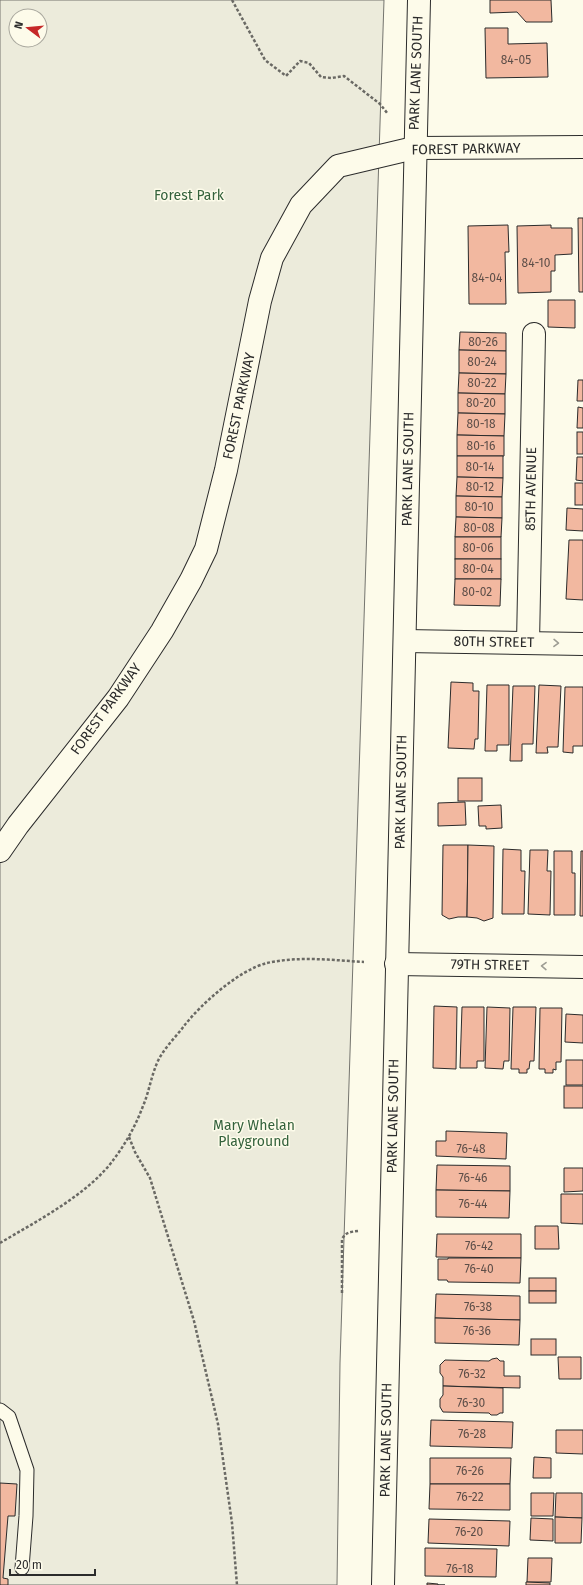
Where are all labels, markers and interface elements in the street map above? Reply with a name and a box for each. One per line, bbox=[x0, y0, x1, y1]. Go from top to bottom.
north arrow bbox=[8, 8, 48, 48]
street label: PARK LANE SOUTH bbox=[406, 15, 426, 131]
text: N bbox=[12, 20, 26, 31]
house number: 84-05 bbox=[501, 53, 531, 67]
street label: FOREST PARKWAY bbox=[411, 140, 521, 158]
park label: Forest Park bbox=[154, 187, 225, 204]
house number: 84-10 bbox=[522, 256, 551, 270]
house number: 84-04 bbox=[472, 271, 503, 285]
house number: 80-26 bbox=[468, 335, 498, 349]
street label: FOREST PARKWAY bbox=[219, 351, 259, 461]
house number: 80-24 bbox=[467, 355, 497, 369]
house number: 80-22 bbox=[467, 376, 497, 390]
house number: 80-20 bbox=[466, 396, 496, 410]
street label: PARK LANE SOUTH bbox=[398, 411, 418, 527]
house number: 80-18 bbox=[466, 417, 496, 431]
house number: 80-16 bbox=[467, 439, 495, 453]
street label: 85TH AVENUE bbox=[522, 447, 540, 531]
house number: 80-14 bbox=[466, 460, 495, 474]
house number: 80-12 bbox=[466, 480, 494, 494]
house number: 80-10 bbox=[464, 500, 494, 514]
house number: 80-08 bbox=[463, 521, 495, 535]
house number: 80-06 bbox=[462, 541, 494, 555]
house number: 80-04 bbox=[462, 562, 494, 576]
house number: 80-02 bbox=[462, 585, 492, 599]
street label: 80TH STREET bbox=[453, 633, 535, 651]
one-way arrow bbox=[553, 639, 559, 647]
street label: FOREST PARKWAY bbox=[67, 660, 145, 758]
street label: PARK LANE SOUTH bbox=[391, 734, 411, 850]
street label: 79TH STREET bbox=[450, 956, 530, 974]
one-way arrow bbox=[541, 962, 547, 971]
street label: PARK LANE SOUTH bbox=[383, 1058, 403, 1174]
park label: Mary Whelan Playground bbox=[213, 1117, 295, 1150]
house number: 76-48 bbox=[456, 1142, 486, 1156]
house number: 76-46 bbox=[459, 1171, 487, 1185]
house number: 76-44 bbox=[459, 1197, 488, 1211]
house number: 76-42 bbox=[465, 1239, 493, 1253]
house number: 76-40 bbox=[464, 1262, 494, 1276]
house number: 76-38 bbox=[464, 1300, 492, 1314]
house number: 76-36 bbox=[463, 1324, 491, 1338]
house number: 76-32 bbox=[458, 1367, 486, 1381]
street label: PARK LANE SOUTH bbox=[376, 1382, 396, 1498]
house number: 76-30 bbox=[457, 1396, 485, 1410]
house number: 76-28 bbox=[458, 1427, 486, 1441]
house number: 76-26 bbox=[456, 1464, 484, 1478]
house number: 76-22 bbox=[456, 1490, 484, 1504]
house number: 76-20 bbox=[455, 1525, 483, 1539]
scale bar bbox=[10, 1551, 95, 1577]
text: 20 m bbox=[16, 1558, 42, 1572]
house number: 76-18 bbox=[446, 1562, 474, 1576]

